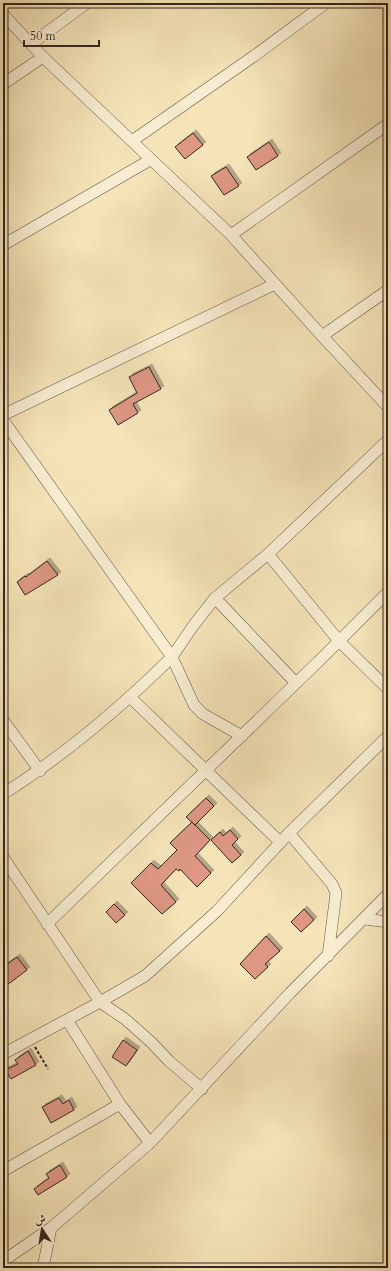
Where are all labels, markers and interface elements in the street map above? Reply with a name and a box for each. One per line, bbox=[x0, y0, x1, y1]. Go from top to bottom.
scale bar bbox=[24, 22, 99, 48]
text: 50 m bbox=[30, 28, 57, 44]
north arrow bbox=[22, 1209, 62, 1249]
text: ش bbox=[33, 1211, 47, 1228]

